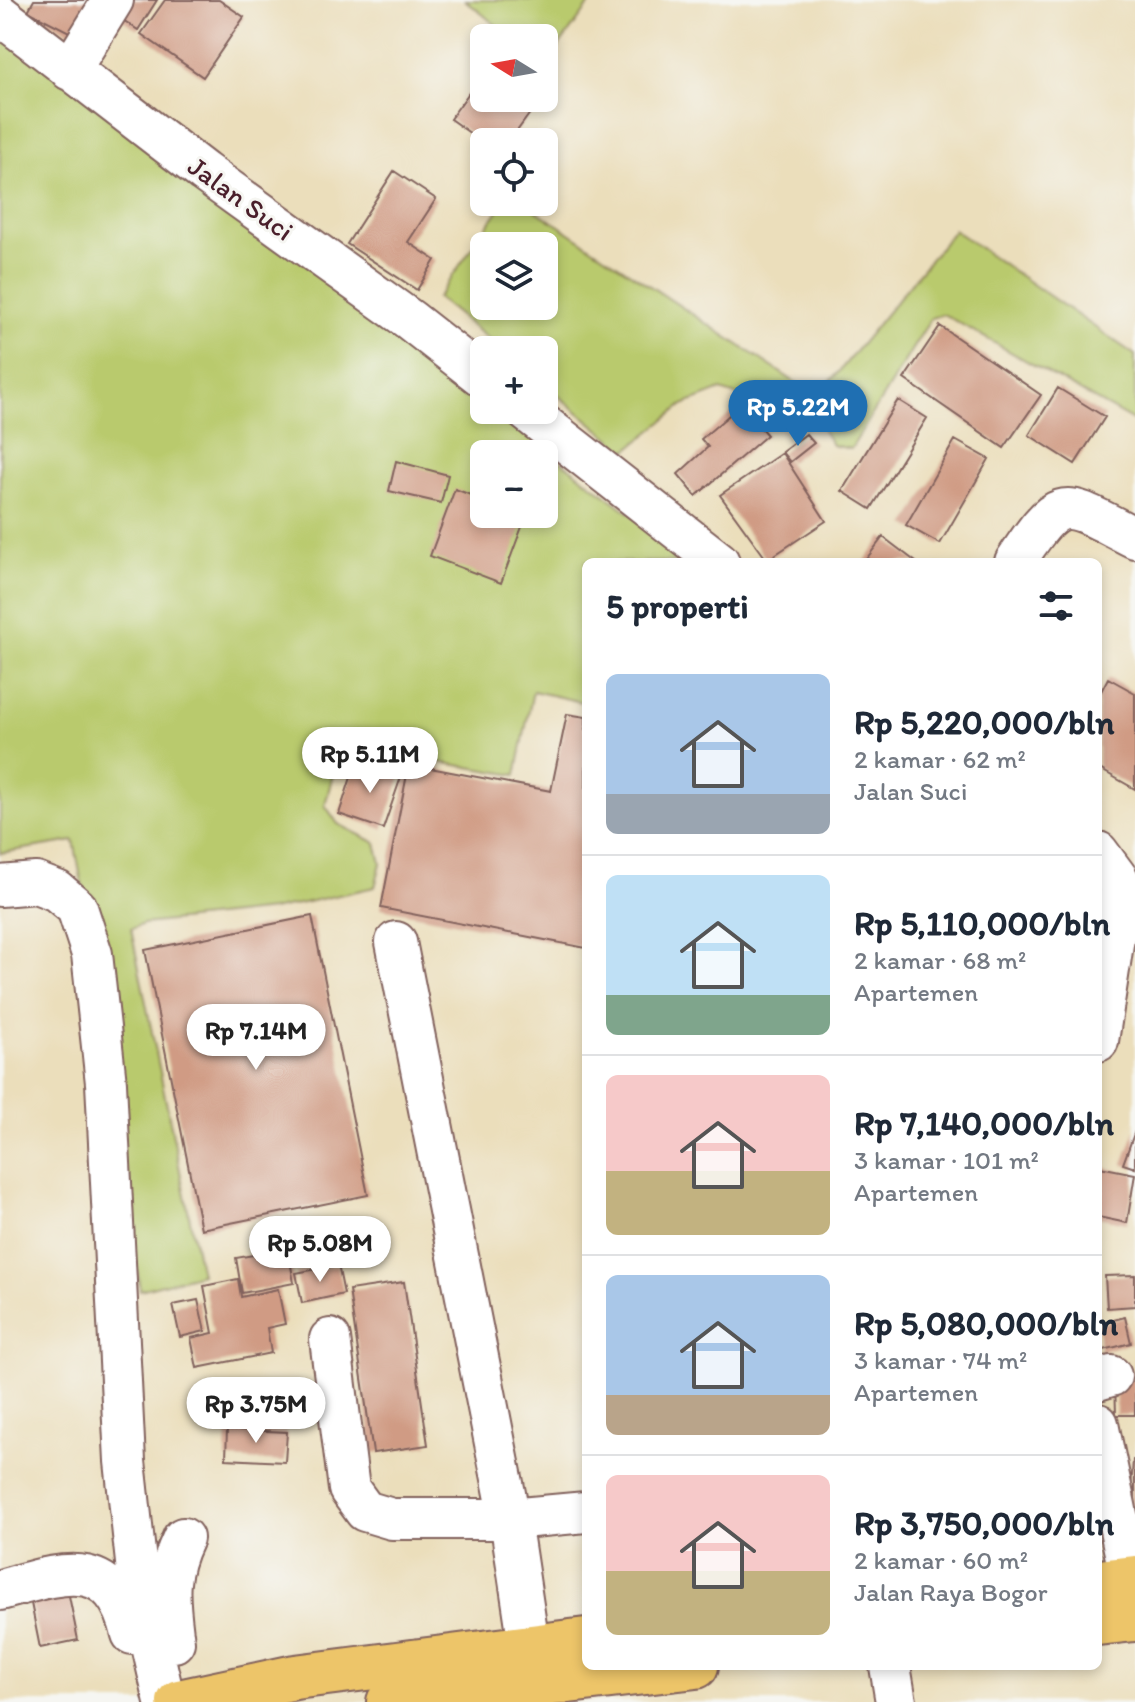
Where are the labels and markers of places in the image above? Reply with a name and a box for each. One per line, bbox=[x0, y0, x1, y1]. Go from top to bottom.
pin: Rp 5.22M bbox=[715, 380, 881, 448]
pin: Rp 5.11M bbox=[287, 727, 453, 795]
pin: Rp 7.14M bbox=[173, 1004, 339, 1072]
pin: Rp 5.08M bbox=[237, 1216, 403, 1284]
pin: Rp 3.75M bbox=[173, 1377, 339, 1445]

